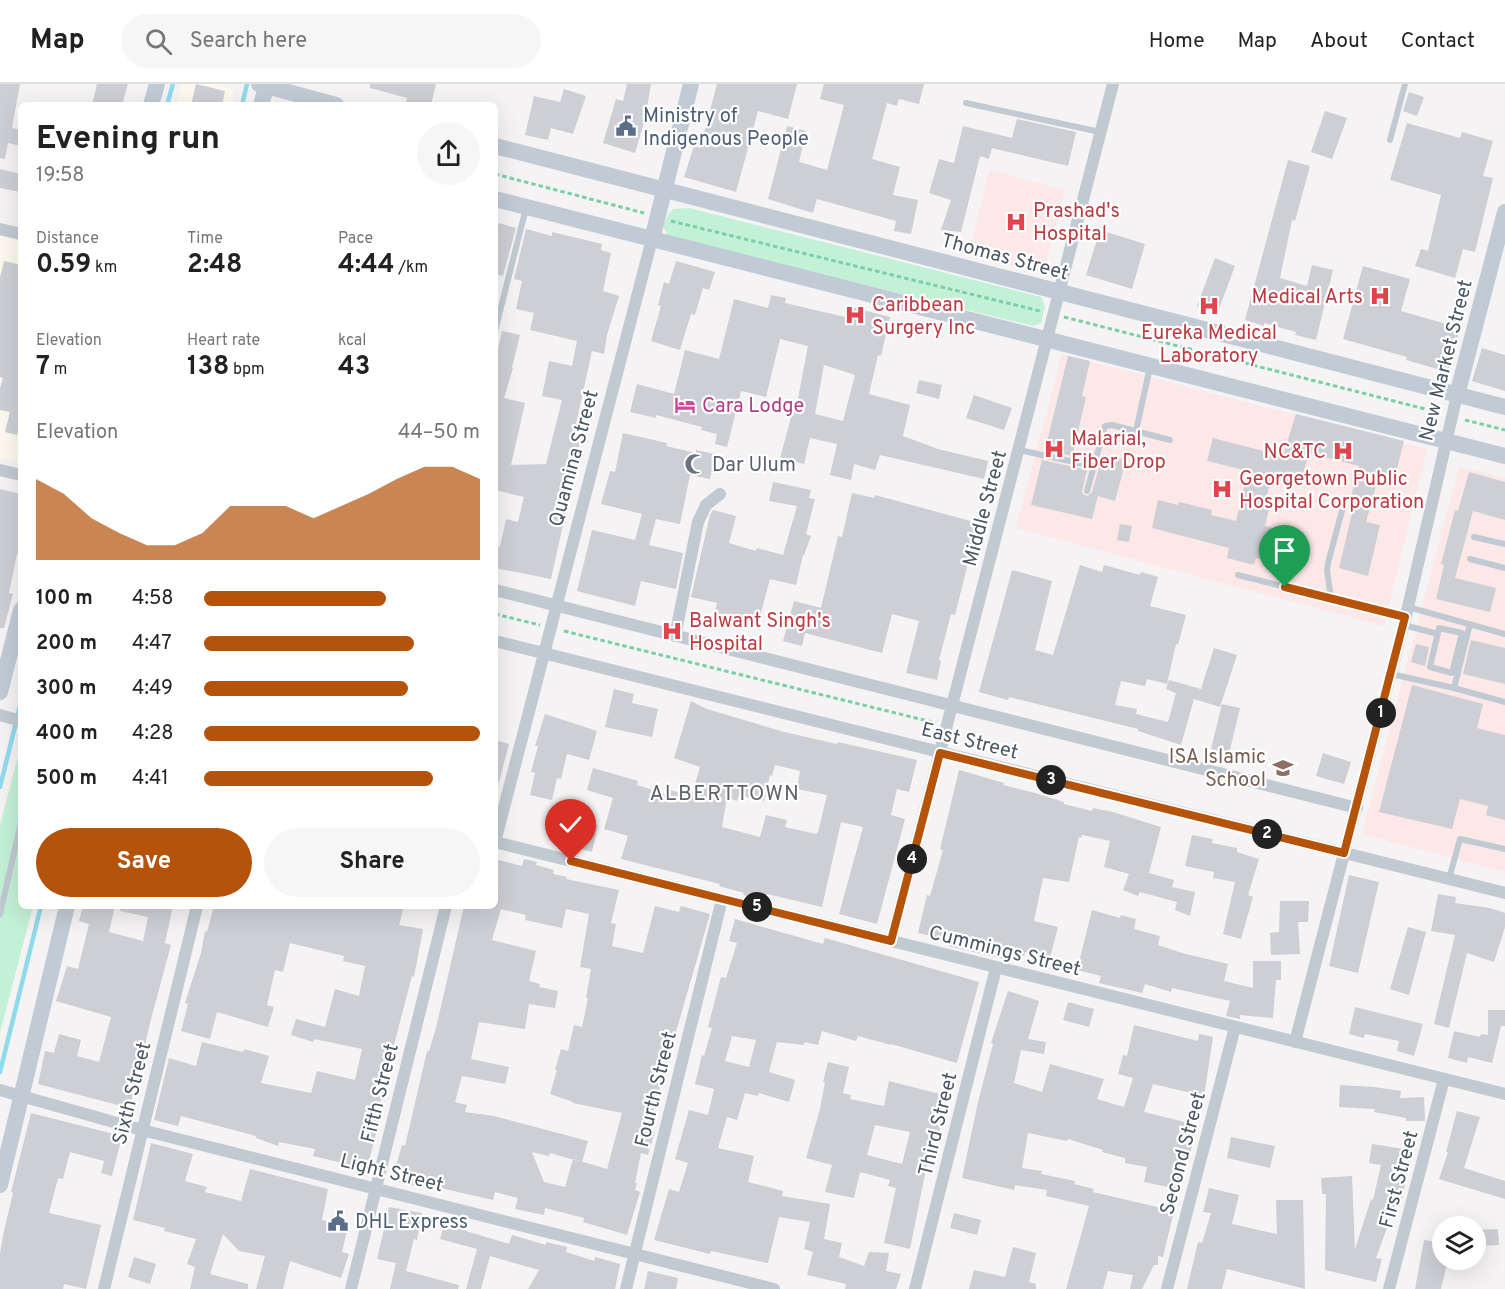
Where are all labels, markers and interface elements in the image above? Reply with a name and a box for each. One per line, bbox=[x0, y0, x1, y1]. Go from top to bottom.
search box bbox=[121, 14, 541, 68]
text: Map bbox=[30, 23, 85, 59]
icon: search bbox=[142, 25, 175, 58]
text: Search here bbox=[190, 28, 307, 55]
text: Home bbox=[1149, 28, 1205, 55]
text: Map bbox=[1238, 28, 1277, 55]
text: About bbox=[1310, 28, 1368, 55]
text: Contact bbox=[1401, 28, 1475, 55]
place label: Ministry of Indigenous People bbox=[643, 104, 809, 153]
public building icon: Ministry of Indigenous People bbox=[614, 114, 638, 138]
text: Evening run bbox=[36, 119, 220, 161]
button: share bbox=[417, 122, 480, 185]
text: 19:58 bbox=[36, 163, 85, 189]
place label: Prashad's Hospital bbox=[1033, 199, 1120, 248]
hospital icon: Prashad's Hospital bbox=[1004, 210, 1028, 234]
street label: Thomas Street bbox=[938, 228, 1071, 287]
text: Distance bbox=[36, 229, 99, 249]
text: Time bbox=[187, 229, 223, 249]
text: Pace bbox=[338, 229, 373, 249]
text: 0.59 bbox=[36, 249, 91, 282]
text: 2:48 bbox=[187, 249, 242, 282]
text: 4:44 bbox=[338, 249, 394, 282]
text: km bbox=[91, 258, 117, 278]
text: /km bbox=[394, 258, 428, 278]
street label: New Market Street bbox=[1414, 277, 1480, 444]
hospital icon: Medical Arts bbox=[1368, 284, 1392, 308]
place label: Medical Arts bbox=[1252, 285, 1363, 311]
place label: Caribbean Surgery Inc bbox=[872, 293, 975, 342]
hospital icon: Eureka Medical Laboratory bbox=[1197, 294, 1221, 318]
hospital icon: Caribbean Surgery Inc bbox=[843, 303, 867, 327]
place label: Eureka Medical Laboratory bbox=[1141, 321, 1277, 370]
text: Elevation bbox=[36, 331, 102, 351]
text: Heart rate bbox=[187, 331, 260, 351]
text: kcal bbox=[338, 331, 366, 351]
text: 7 bbox=[36, 351, 50, 384]
text: 138 bbox=[187, 351, 229, 384]
text: 43 bbox=[338, 351, 370, 384]
text: m bbox=[50, 360, 67, 380]
text: bpm bbox=[229, 360, 265, 380]
street label: Quamina Street bbox=[544, 387, 606, 530]
hotel icon: Cara Lodge bbox=[673, 393, 697, 417]
place label: Cara Lodge bbox=[702, 394, 804, 420]
text: Elevation bbox=[36, 420, 118, 446]
text: 44–50 m bbox=[398, 420, 480, 446]
place label: Malarial, Fiber Drop bbox=[1071, 427, 1166, 476]
hospital icon: Malarial, Fiber Drop bbox=[1042, 437, 1066, 461]
hospital icon: NC&TC bbox=[1331, 439, 1355, 463]
place label: NC&TC bbox=[1264, 440, 1326, 466]
street label: Middle Street bbox=[958, 447, 1014, 570]
mosque icon: Dar Ulum bbox=[683, 452, 707, 476]
place label: Dar Ulum bbox=[712, 453, 796, 479]
place label: Georgetown Public Hospital Corporation bbox=[1239, 467, 1424, 516]
hospital icon: Georgetown Public Hospital Corporation bbox=[1210, 477, 1234, 501]
pin bbox=[1259, 525, 1310, 587]
icon: arrive bbox=[1268, 534, 1301, 567]
text: 100 m bbox=[36, 586, 93, 612]
text: 4:58 bbox=[132, 586, 174, 612]
place label: Balwant Singh's Hospital bbox=[689, 609, 831, 658]
hospital icon: Balwant Singh's Hospital bbox=[660, 619, 684, 643]
text: 200 m bbox=[36, 631, 97, 657]
text: 4:47 bbox=[132, 631, 172, 657]
text: 300 m bbox=[36, 676, 97, 702]
text: 4:49 bbox=[132, 676, 173, 702]
pin: 1 bbox=[1366, 698, 1396, 728]
text: 1 bbox=[1378, 703, 1384, 723]
street label: East Street bbox=[918, 717, 1021, 767]
text: 400 m bbox=[36, 721, 98, 747]
text: 4:28 bbox=[132, 721, 173, 747]
place label: ISA Islamic School bbox=[1169, 745, 1266, 794]
school or university icon: ISA Islamic School bbox=[1271, 756, 1295, 780]
pin: 3 bbox=[1036, 765, 1066, 795]
text: 500 m bbox=[36, 766, 97, 792]
text: 4:41 bbox=[132, 766, 169, 792]
text: 3 bbox=[1046, 770, 1056, 790]
district label: ALBERTTOWN bbox=[650, 781, 800, 808]
pin bbox=[545, 799, 596, 861]
icon: check bbox=[554, 808, 587, 841]
pin: 2 bbox=[1252, 819, 1282, 849]
text: 2 bbox=[1262, 824, 1272, 844]
button: Save bbox=[36, 828, 252, 897]
button: Share bbox=[264, 828, 480, 897]
pin: 4 bbox=[897, 844, 927, 874]
text: 4 bbox=[907, 849, 917, 869]
pin: 5 bbox=[742, 892, 772, 922]
text: 5 bbox=[752, 897, 762, 917]
street label: Cummings Street bbox=[926, 921, 1083, 983]
street label: Fourth Street bbox=[630, 1029, 684, 1150]
street label: Sixth Street bbox=[108, 1039, 158, 1148]
street label: Fifth Street bbox=[356, 1041, 406, 1146]
street label: Third Street bbox=[913, 1070, 964, 1179]
street label: Second Street bbox=[1155, 1089, 1213, 1218]
street label: First Street bbox=[1374, 1128, 1425, 1231]
street label: Light Street bbox=[337, 1149, 446, 1199]
public building icon: DHL Express bbox=[326, 1209, 350, 1233]
place label: DHL Express bbox=[355, 1210, 468, 1236]
map controls bbox=[1432, 1216, 1486, 1270]
button: layers bbox=[1432, 1216, 1486, 1270]

